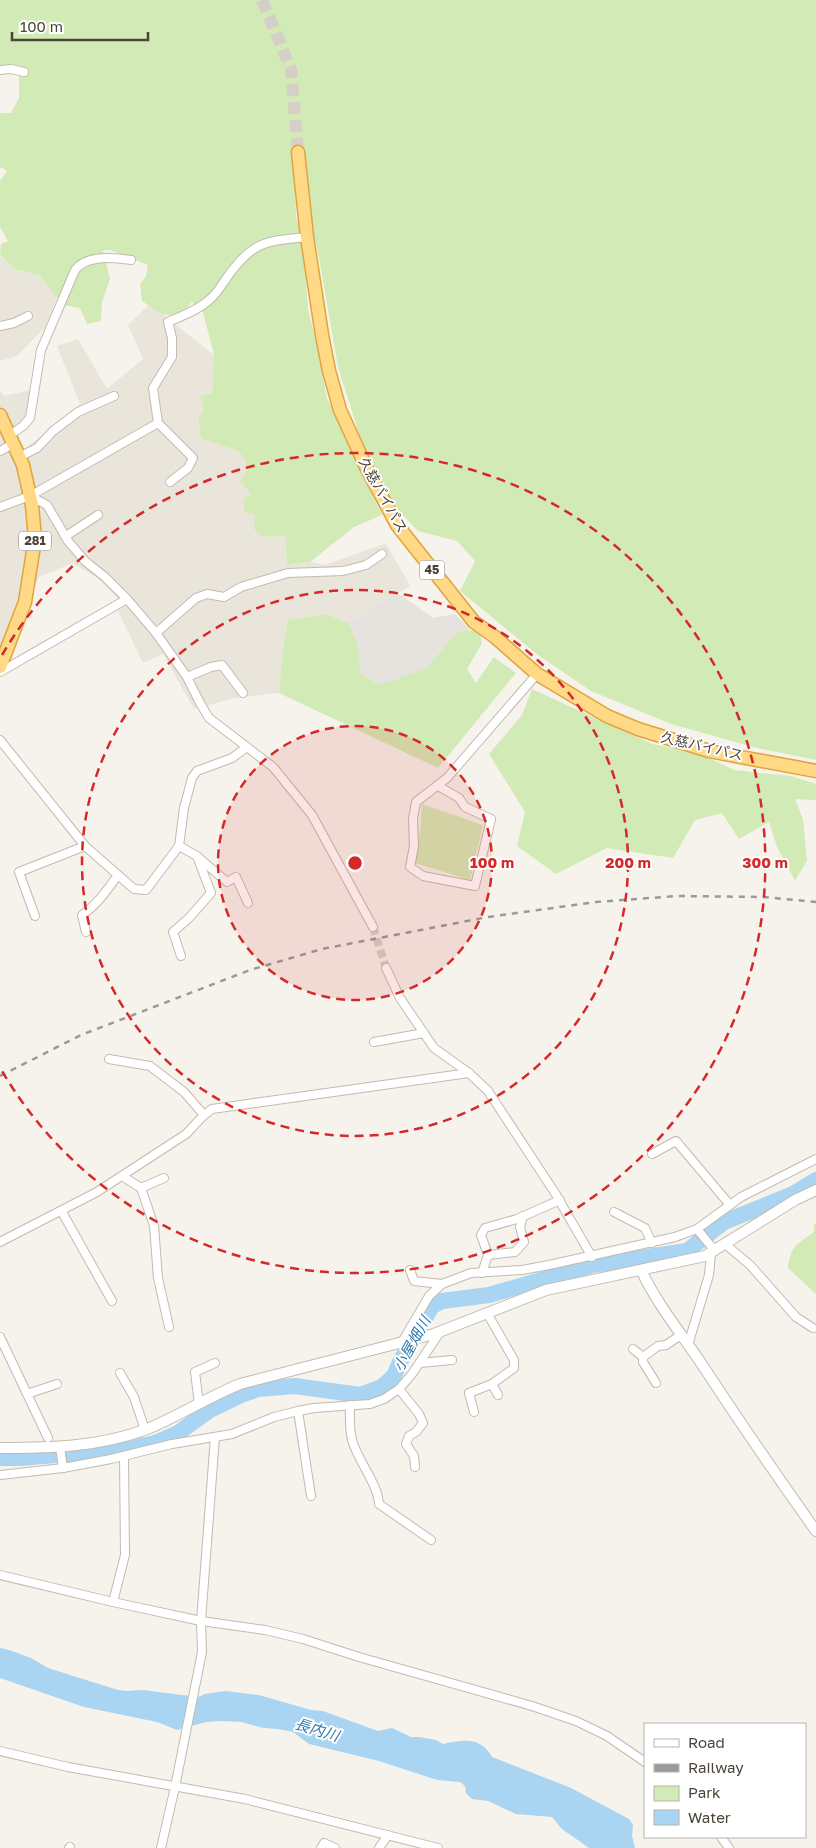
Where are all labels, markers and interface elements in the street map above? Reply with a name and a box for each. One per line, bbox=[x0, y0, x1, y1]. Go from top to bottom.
scale bar bbox=[12, 10, 149, 42]
text: 100 m bbox=[20, 17, 63, 35]
street label: 久慈バイパス bbox=[356, 454, 411, 535]
road number: 281 bbox=[19, 532, 51, 550]
road number: 45 bbox=[420, 560, 444, 580]
street label: 久慈バイパス bbox=[659, 728, 745, 763]
text: 100 m bbox=[470, 853, 514, 871]
text: 200 m bbox=[605, 853, 651, 871]
text: 300 m bbox=[742, 853, 788, 871]
centre of rings bbox=[346, 854, 364, 872]
water label: 小屋畑川 bbox=[389, 1311, 435, 1374]
water label: 長内川 bbox=[293, 1714, 343, 1745]
legend bbox=[644, 1723, 806, 1838]
text: Road bbox=[688, 1733, 725, 1751]
text: Railway bbox=[688, 1758, 744, 1776]
text: Park bbox=[688, 1783, 721, 1801]
text: Water bbox=[688, 1808, 731, 1826]

